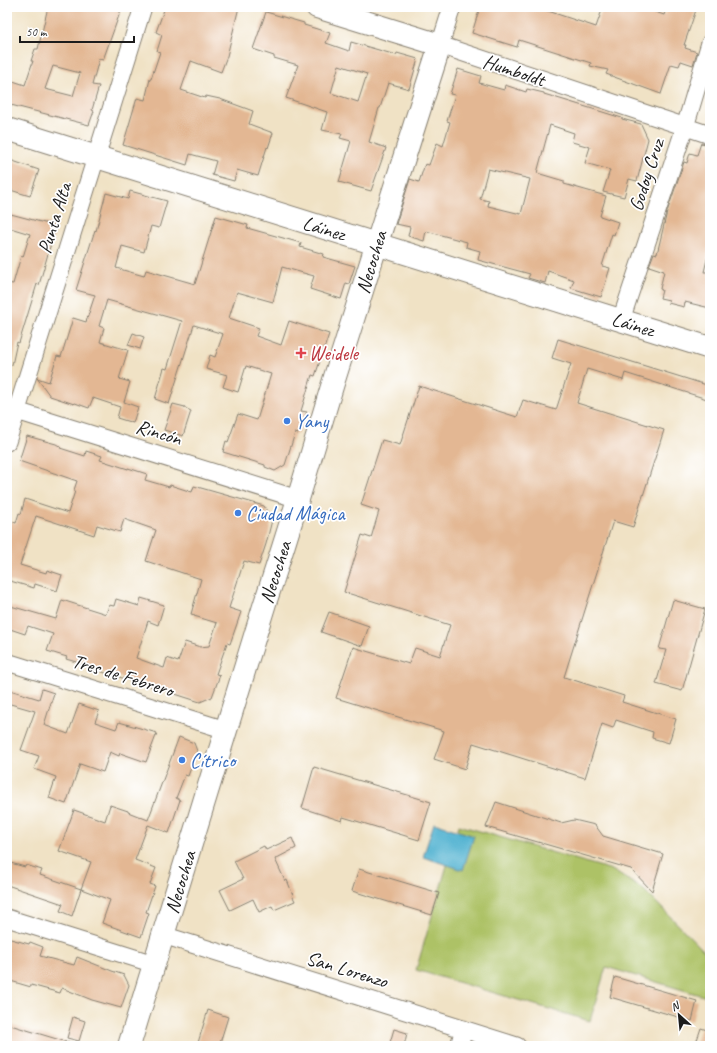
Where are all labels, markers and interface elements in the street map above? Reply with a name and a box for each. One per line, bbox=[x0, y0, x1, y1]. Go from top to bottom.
scale bar bbox=[20, 18, 134, 44]
text: 50 m bbox=[26, 24, 48, 40]
street label: Humboldt bbox=[480, 49, 550, 93]
street label: Godoy Cruz bbox=[623, 134, 671, 214]
street label: Punta Alta bbox=[32, 178, 78, 257]
street label: Láinez bbox=[300, 210, 350, 247]
street label: Necochea bbox=[350, 227, 393, 296]
street label: Láinez bbox=[609, 306, 659, 343]
place label: Weidele bbox=[309, 341, 360, 366]
marker: Weidele bbox=[296, 348, 306, 358]
place label: Yany bbox=[295, 409, 329, 434]
street label: Rincón bbox=[133, 414, 186, 452]
marker: Yany bbox=[282, 416, 292, 426]
place label: Ciudad Mágica bbox=[246, 501, 347, 526]
marker: Ciudad Mágica bbox=[233, 508, 243, 518]
street label: Necochea bbox=[254, 537, 298, 607]
street label: Tres de Febrero bbox=[69, 648, 178, 703]
place label: Cítrico bbox=[190, 748, 237, 773]
marker: Cítrico bbox=[177, 755, 187, 765]
street label: Necochea bbox=[159, 847, 202, 916]
street label: San Lorenzo bbox=[303, 945, 391, 994]
north arrow bbox=[659, 995, 699, 1035]
text: N bbox=[668, 997, 683, 1014]

